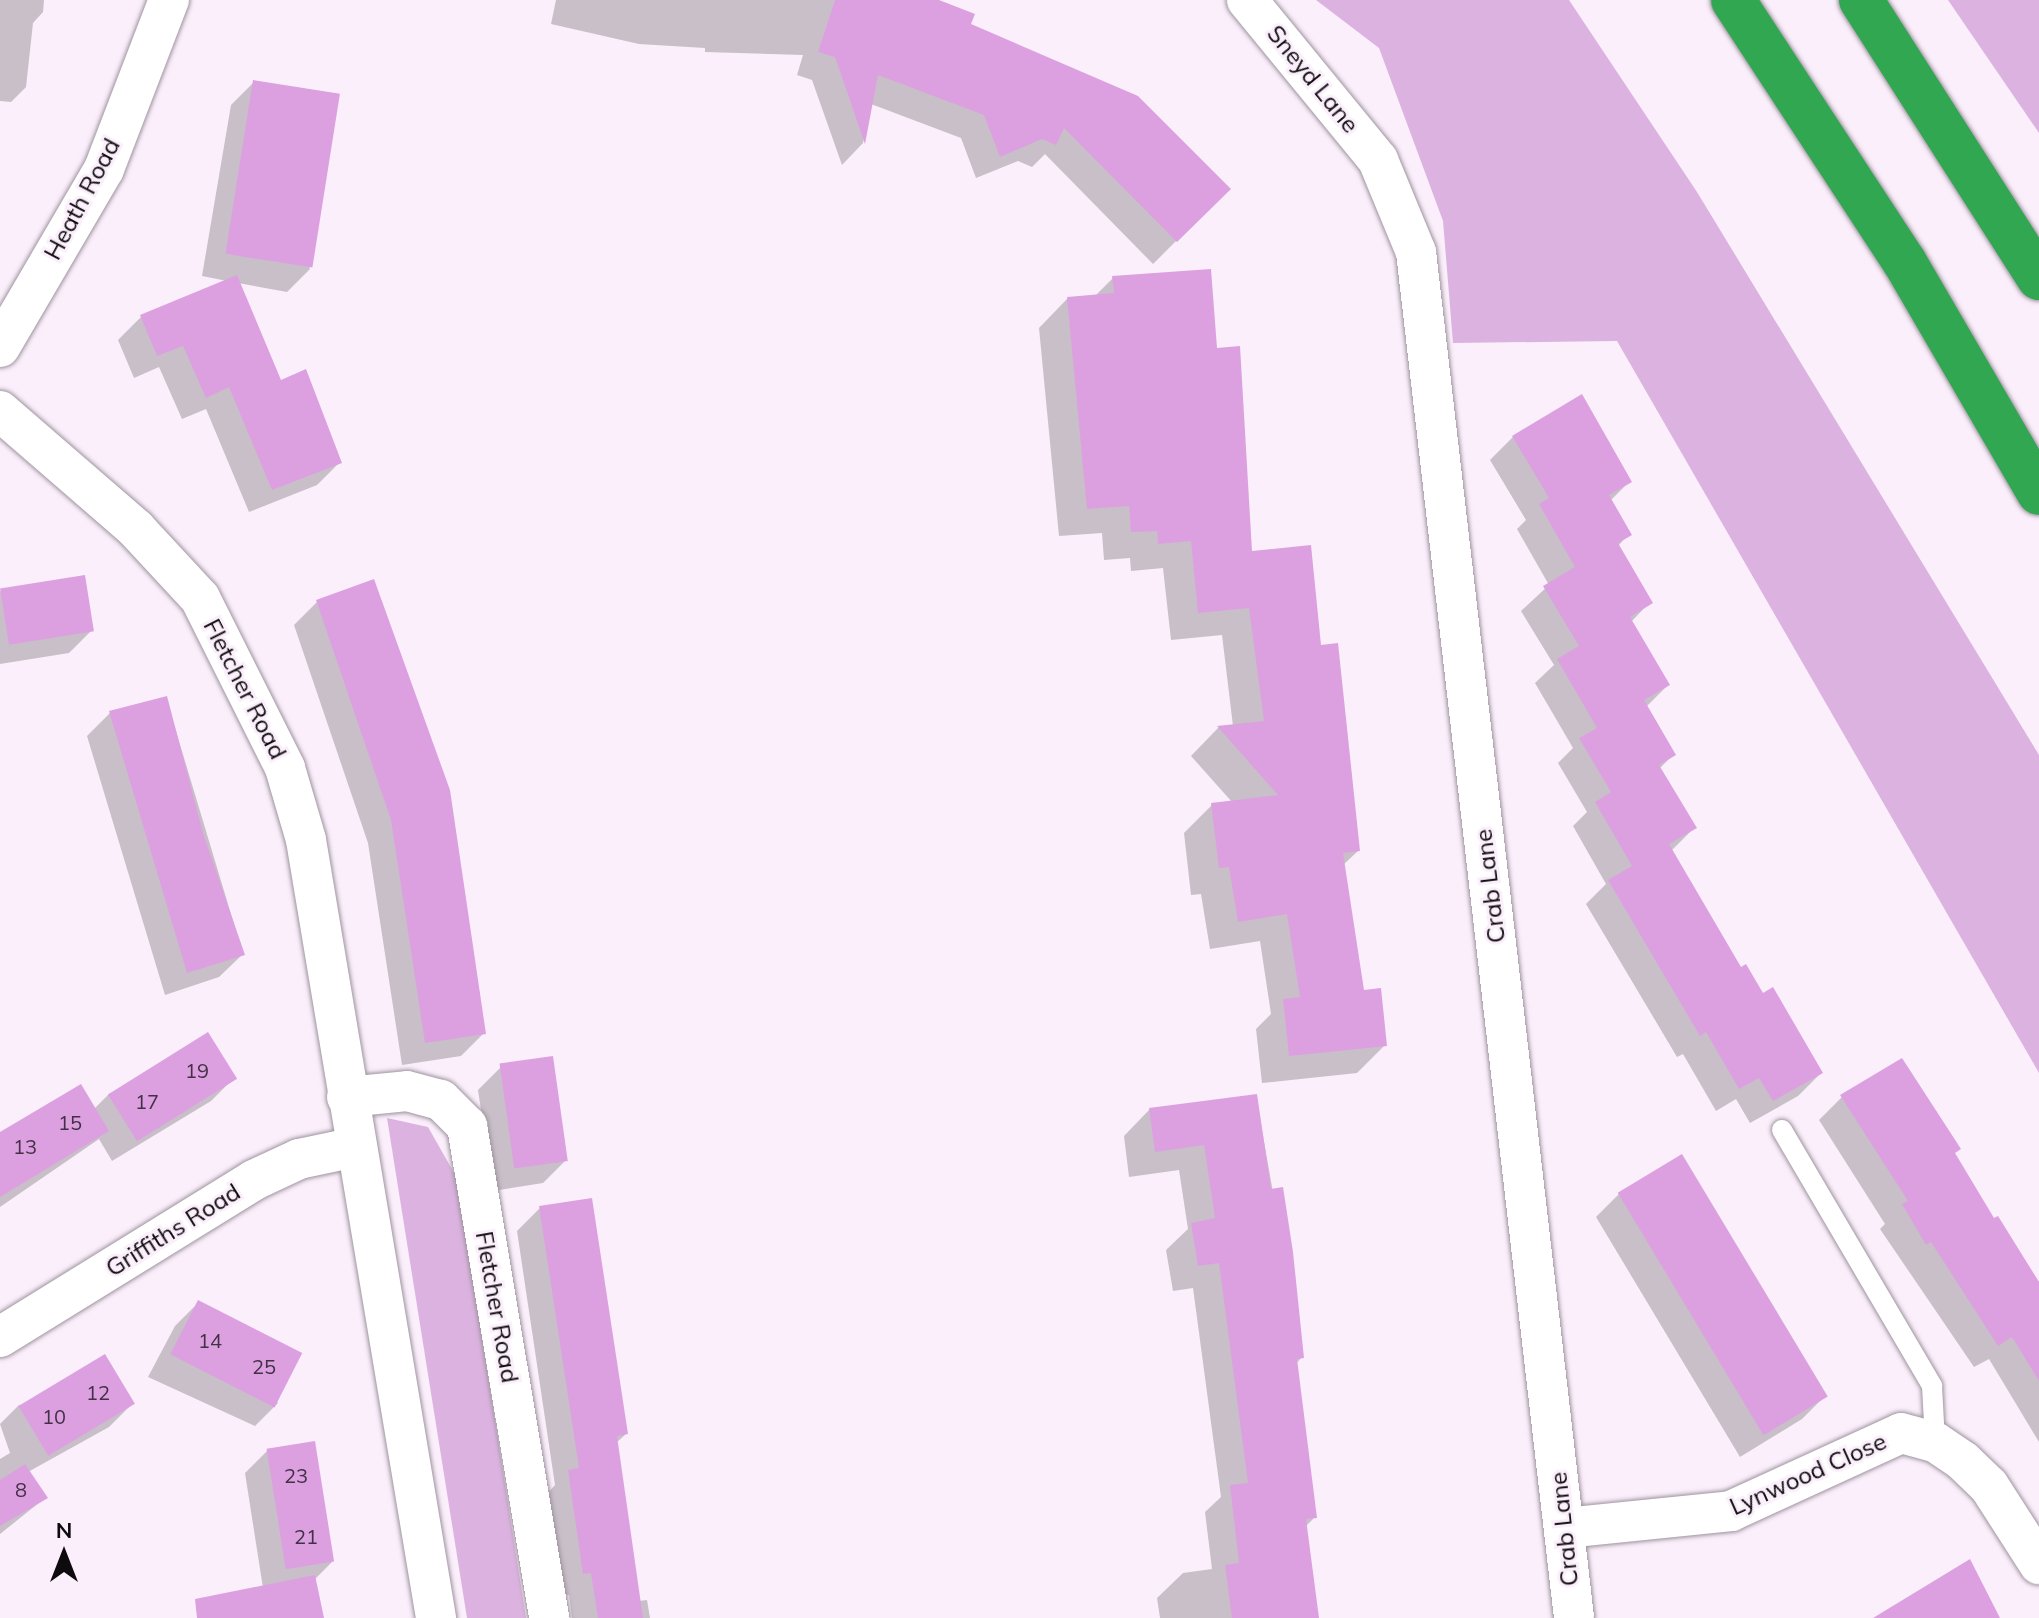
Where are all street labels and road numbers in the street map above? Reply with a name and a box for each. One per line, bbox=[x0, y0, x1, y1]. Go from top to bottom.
street label: Sneyd Lane bbox=[1261, 20, 1365, 138]
street label: Heath Road bbox=[38, 133, 126, 265]
street label: Fletcher Road bbox=[197, 614, 293, 764]
street label: Crab Lane bbox=[1469, 827, 1511, 945]
street label: Griffiths Road bbox=[101, 1177, 245, 1283]
street label: Fletcher Road bbox=[470, 1229, 524, 1385]
street label: Lynwood Close bbox=[1725, 1427, 1891, 1521]
street label: Crab Lane bbox=[1544, 1470, 1584, 1588]

